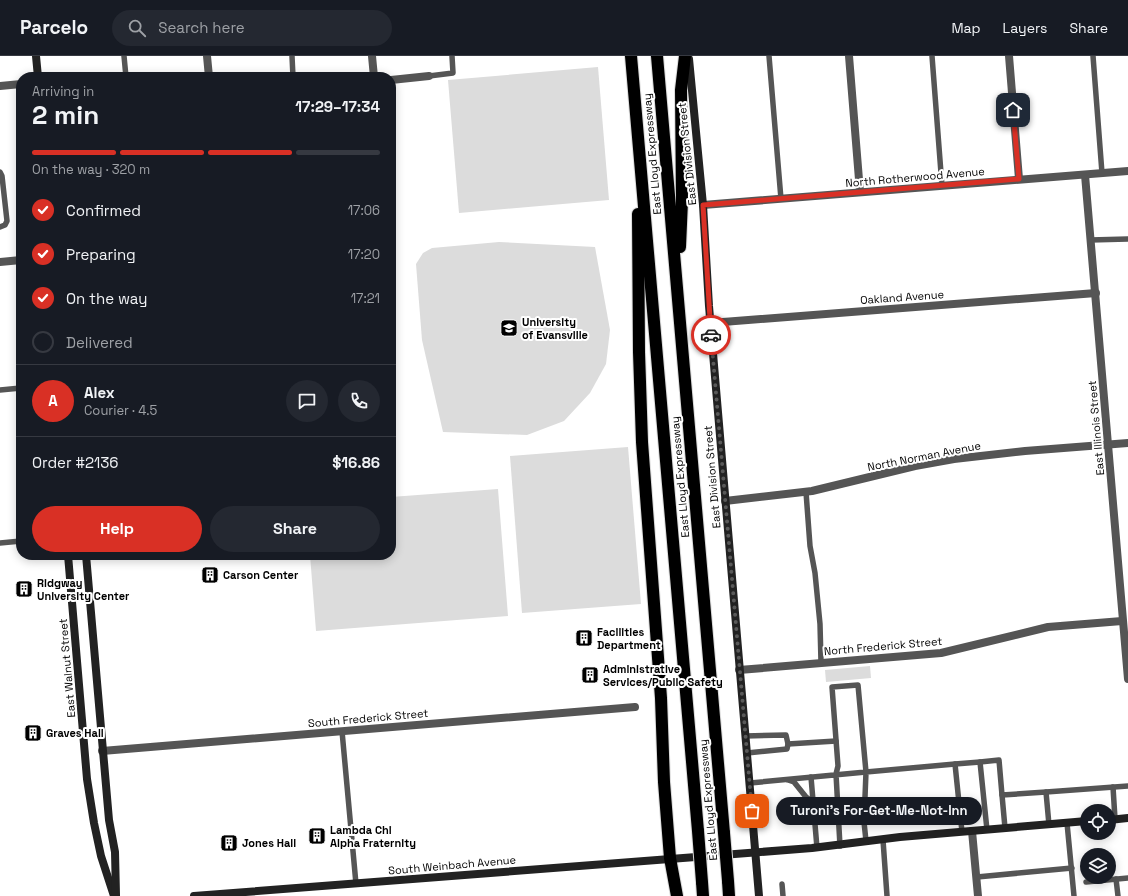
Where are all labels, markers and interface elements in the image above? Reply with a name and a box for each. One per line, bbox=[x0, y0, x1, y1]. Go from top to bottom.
search box bbox=[112, 10, 392, 46]
text: Parcelo bbox=[20, 15, 88, 40]
icon: search bbox=[126, 17, 148, 39]
text: Search here bbox=[158, 18, 245, 37]
text: Map bbox=[951, 19, 981, 37]
text: Layers bbox=[1003, 19, 1047, 37]
text: Share bbox=[1069, 19, 1108, 37]
text: Arriving in bbox=[32, 83, 94, 100]
street label: East Lloyd Expressway bbox=[640, 93, 664, 215]
pin bbox=[996, 93, 1030, 127]
text: 17:29–17:34 bbox=[295, 97, 380, 116]
text: 2 min bbox=[32, 98, 99, 132]
icon: home bbox=[1002, 99, 1024, 121]
street label: East Division Street bbox=[675, 102, 699, 206]
text: On the way · 320 m bbox=[32, 161, 150, 178]
street label: North Rotherwood Avenue bbox=[845, 164, 985, 190]
icon: check bbox=[32, 199, 54, 221]
text: Confirmed bbox=[66, 201, 141, 220]
text: 17:06 bbox=[348, 202, 380, 219]
icon: check bbox=[32, 243, 54, 265]
text: Preparing bbox=[66, 245, 136, 264]
text: 17:20 bbox=[348, 246, 380, 263]
icon: check bbox=[32, 287, 54, 309]
street label: Oakland Avenue bbox=[860, 287, 944, 307]
text: On the way bbox=[66, 289, 147, 308]
text: 17:21 bbox=[351, 290, 380, 307]
place label: University of Evansville bbox=[522, 315, 588, 342]
courier bbox=[691, 315, 731, 355]
school or university icon: University of Evansville bbox=[499, 318, 519, 338]
icon: car bbox=[700, 324, 722, 346]
text: Delivered bbox=[66, 333, 133, 352]
button: chat bbox=[286, 380, 328, 422]
button: phone bbox=[338, 380, 380, 422]
street label: East Illinois Street bbox=[1085, 380, 1107, 476]
text: Alex bbox=[84, 383, 115, 402]
text: A bbox=[48, 391, 58, 410]
text: Courier · 4.5 bbox=[84, 402, 157, 419]
street label: East Lloyd Expressway bbox=[668, 416, 692, 538]
street label: East Division Street bbox=[701, 425, 723, 529]
street label: North Norman Avenue bbox=[866, 438, 982, 474]
text: Order #2136 bbox=[32, 453, 118, 472]
text: $16.86 bbox=[332, 453, 380, 472]
button: Help bbox=[32, 506, 202, 552]
button: Share bbox=[210, 506, 380, 552]
building icon: Carson Center bbox=[200, 565, 220, 585]
place label: Carson Center bbox=[223, 568, 299, 582]
place label: Ridgway University Center bbox=[37, 576, 130, 603]
building icon: Ridgway University Center bbox=[14, 579, 34, 599]
street label: East Walnut Street bbox=[56, 618, 78, 718]
place label: Facilities Department bbox=[597, 625, 661, 652]
building icon: Facilities Department bbox=[574, 628, 594, 648]
street label: North Frederick Street bbox=[823, 634, 943, 658]
place label: Administrative Services/Public Safety bbox=[603, 662, 723, 689]
building icon: Administrative Services/Public Safety bbox=[580, 665, 600, 685]
street label: South Frederick Street bbox=[307, 706, 429, 730]
building icon: Graves Hall bbox=[23, 723, 43, 743]
place label: Graves Hall bbox=[46, 726, 104, 740]
street label: East Lloyd Expressway bbox=[696, 739, 720, 861]
pin bbox=[735, 794, 769, 828]
callout: Turoni's For-Get-Me-Not-Inn bbox=[776, 797, 982, 825]
icon: bag bbox=[741, 800, 763, 822]
text: Turoni's For-Get-Me-Not-Inn bbox=[790, 802, 968, 819]
map controls bbox=[1080, 804, 1116, 884]
button: locate bbox=[1080, 804, 1116, 840]
place label: Lambda Chi Alpha Fraternity bbox=[330, 823, 416, 850]
building icon: Lambda Chi Alpha Fraternity bbox=[307, 826, 327, 846]
building icon: Jones Hall bbox=[219, 833, 239, 853]
place label: Jones Hall bbox=[242, 836, 296, 850]
button: layers bbox=[1080, 848, 1116, 884]
street label: South Weinbach Avenue bbox=[387, 852, 517, 878]

